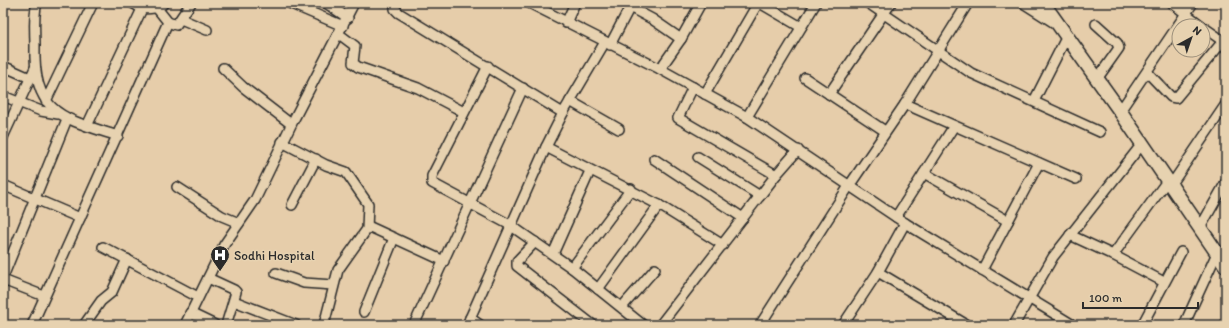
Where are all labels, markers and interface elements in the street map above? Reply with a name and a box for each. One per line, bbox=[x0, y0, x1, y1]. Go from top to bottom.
north arrow bbox=[1171, 18, 1211, 58]
text: N bbox=[1190, 23, 1204, 38]
hospital icon: Sodhi Hospital bbox=[209, 244, 231, 272]
place label: Sodhi Hospital bbox=[234, 248, 315, 263]
scale bar bbox=[1083, 284, 1198, 310]
text: 100 m bbox=[1089, 291, 1122, 305]

